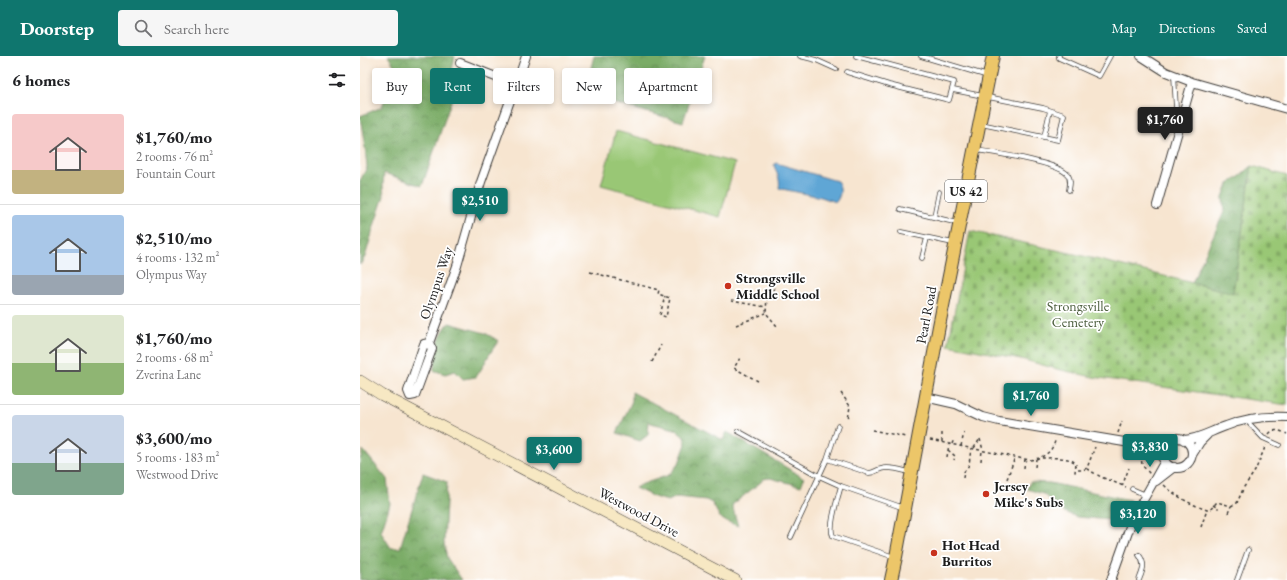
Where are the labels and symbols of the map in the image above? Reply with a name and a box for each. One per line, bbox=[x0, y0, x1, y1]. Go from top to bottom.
pin: $1,760 bbox=[1132, 107, 1198, 141]
road number: US 42 bbox=[945, 180, 987, 202]
pin: $2,510 bbox=[447, 188, 513, 222]
street label: Olympus Way bbox=[415, 243, 457, 322]
place label: Strongsville Middle School bbox=[736, 269, 820, 303]
marker: Strongsville Middle School bbox=[723, 281, 733, 291]
street label: Pearl Road bbox=[912, 284, 941, 345]
park label: Strongsville Cemetery bbox=[1047, 297, 1110, 331]
pin: $1,760 bbox=[998, 383, 1064, 417]
pin: $3,830 bbox=[1117, 434, 1183, 468]
pin: $3,600 bbox=[521, 437, 587, 471]
place label: Jersey Mike's Subs bbox=[992, 477, 1063, 511]
street label: Westwood Drive bbox=[596, 483, 683, 541]
marker: Jersey Mike's Subs bbox=[981, 489, 991, 499]
pin: $3,120 bbox=[1105, 501, 1171, 535]
place label: Hot Head Burritos bbox=[942, 536, 1000, 570]
marker: Hot Head Burritos bbox=[929, 548, 939, 558]

